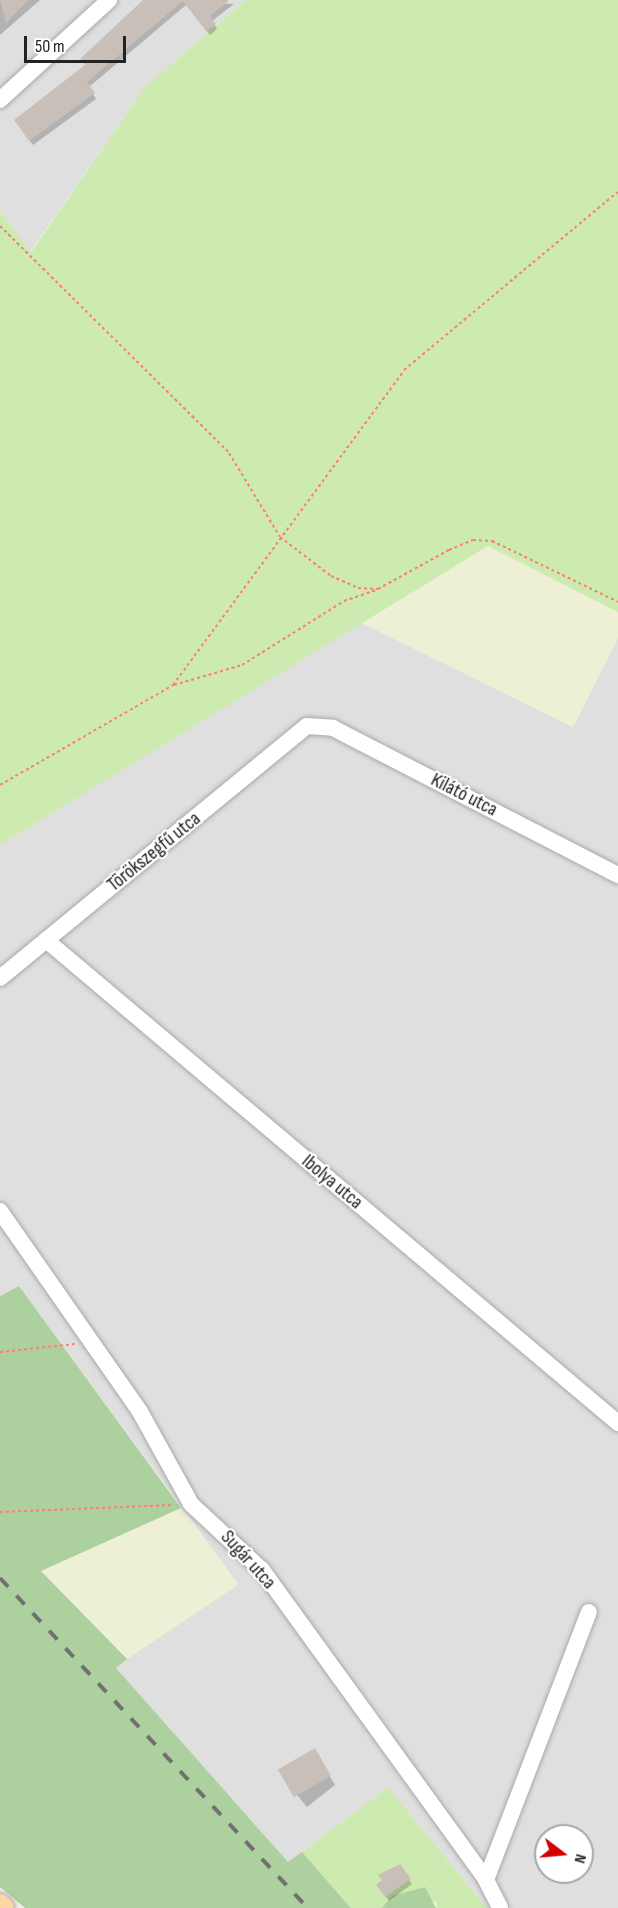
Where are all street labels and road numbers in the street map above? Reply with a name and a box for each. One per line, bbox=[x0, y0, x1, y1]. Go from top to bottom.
street label: Kilátó utca bbox=[427, 768, 501, 822]
street label: Törökszegfű utca bbox=[103, 807, 205, 897]
street label: Ibolya utca bbox=[297, 1150, 367, 1214]
street label: Sugár utca bbox=[215, 1526, 281, 1594]

